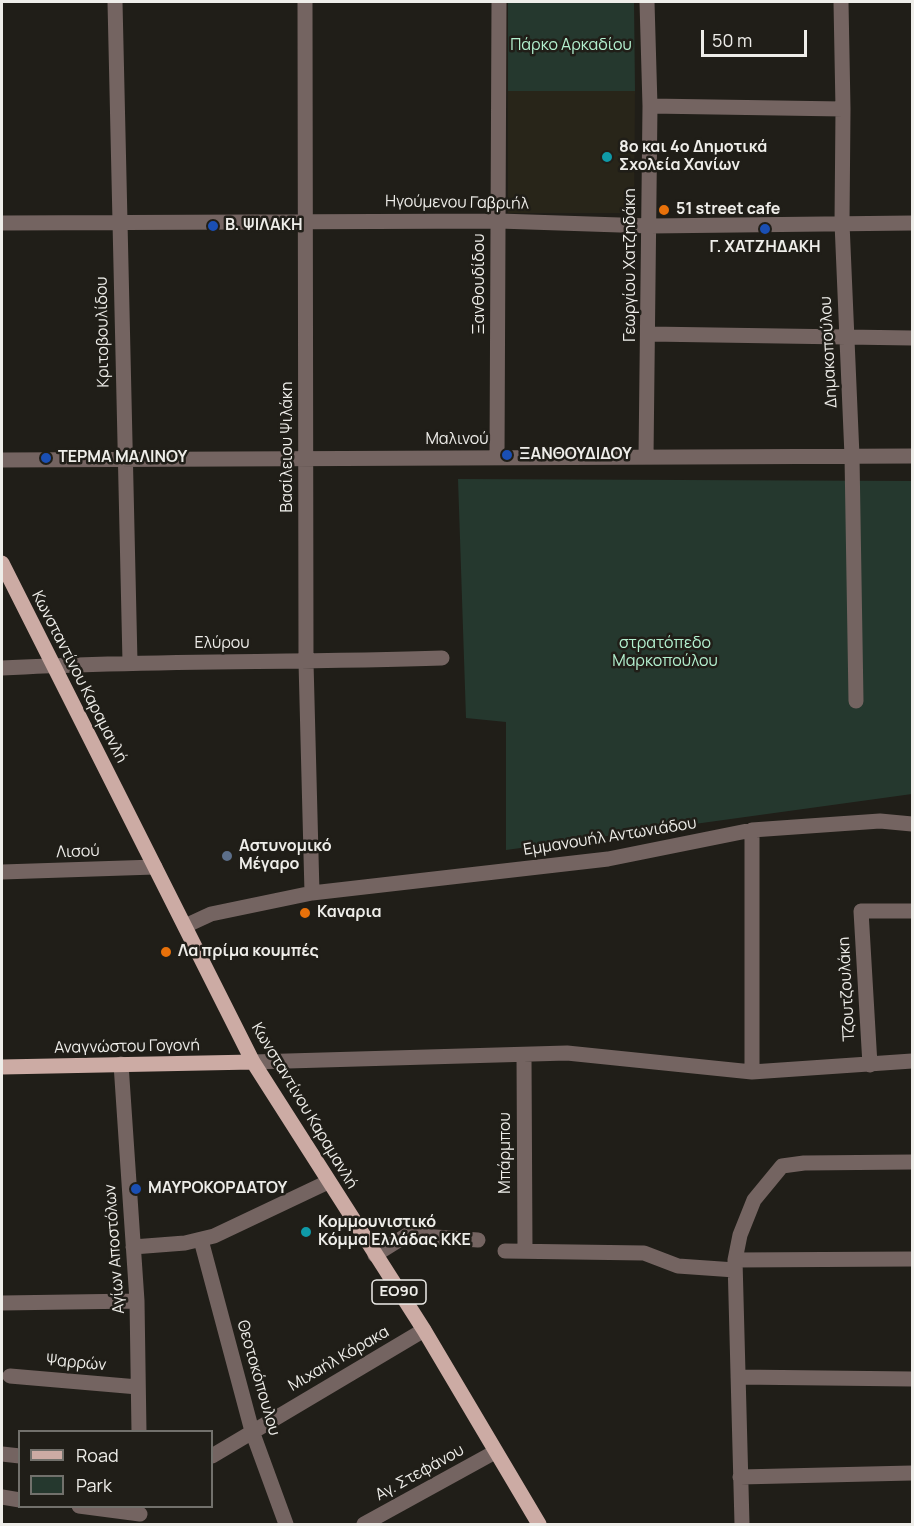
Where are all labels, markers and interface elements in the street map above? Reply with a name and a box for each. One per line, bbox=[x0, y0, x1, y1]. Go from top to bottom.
scale bar bbox=[704, 18, 810, 56]
text: 50 m bbox=[712, 28, 752, 52]
park label: Πάρκο Αρκαδίου bbox=[510, 36, 632, 56]
place label: 8ο και 4ο Δημοτικά Σχολεία Χανίων bbox=[619, 138, 767, 176]
marker: 8ο και 4ο Δημοτικά Σχολεία Χανίων bbox=[600, 150, 614, 164]
street label: Γεωργίου Χατζηδάκη bbox=[621, 188, 641, 342]
street label: Ηγούμενου Γαβριήλ bbox=[385, 192, 529, 214]
place label: 51 street cafe bbox=[676, 200, 780, 220]
marker: 51 street cafe bbox=[657, 203, 671, 217]
place label: Β. ΨΙΛΑΚΗ bbox=[225, 216, 303, 236]
marker: Β. ΨΙΛΑΚΗ bbox=[206, 219, 220, 233]
marker: Γ. ΧΑΤΖΗΔΑΚΗ bbox=[758, 222, 772, 236]
street label: Ξανθουδίδου bbox=[470, 233, 490, 335]
place label: Γ. ΧΑΤΖΗΔΑΚΗ bbox=[709, 238, 821, 258]
street label: Κριτοβουλίδου bbox=[92, 276, 114, 388]
street label: Δημακοπούλου bbox=[816, 296, 842, 408]
street label: Βασίλειου Ψιλάκη bbox=[278, 382, 298, 512]
street label: Μαλινού bbox=[425, 430, 489, 450]
place label: ΞΑΝΘΟΥΔΙΔΟΥ bbox=[519, 445, 632, 465]
place label: ΤΕΡΜΑ ΜΑΛΙΝΟΥ bbox=[58, 448, 187, 468]
marker: ΞΑΝΘΟΥΔΙΔΟΥ bbox=[500, 448, 514, 462]
marker: ΤΕΡΜΑ ΜΑΛΙΝΟΥ bbox=[39, 451, 53, 465]
street label: Κωνσταντίνου Καραμανλή bbox=[27, 588, 131, 766]
street label: Ελύρου bbox=[194, 634, 250, 654]
park label: στρατόπεδο Μαρκοπούλου bbox=[612, 634, 718, 672]
street label: Εμμανουήλ Αντωνιάδου bbox=[522, 814, 698, 860]
place label: Αστυνομικό Μέγαρο bbox=[239, 837, 332, 875]
street label: Λισού bbox=[56, 842, 100, 862]
marker: Αστυνομικό Μέγαρο bbox=[220, 849, 234, 863]
place label: Καναρια bbox=[317, 903, 382, 923]
marker: Καναρια bbox=[298, 906, 312, 920]
street label: Τζουτζουλάκη bbox=[835, 936, 859, 1042]
place label: Λα πρίμα κουμπές bbox=[178, 942, 319, 962]
marker: Λα πρίμα κουμπές bbox=[159, 945, 173, 959]
street label: Κωνσταντίνου Καραμανλή bbox=[247, 1019, 361, 1193]
street label: Αναγνώστου Γογονή bbox=[54, 1036, 200, 1058]
street label: Μπάρμπου bbox=[496, 1112, 516, 1194]
place label: ΜΑΥΡΟΚΟΡΔΑΤΟΥ bbox=[148, 1179, 287, 1199]
marker: ΜΑΥΡΟΚΟΡΔΑΤΟΥ bbox=[129, 1182, 143, 1196]
street label: Αγίων Αποστόλων bbox=[101, 1184, 129, 1314]
place label: Κομμουνιστικό Κόμμα Ελλάδας ΚΚΕ bbox=[318, 1213, 471, 1251]
marker: Κομμουνιστικό Κόμμα Ελλάδας ΚΚΕ bbox=[299, 1225, 313, 1239]
road number: ΕΟ90 bbox=[372, 1280, 426, 1304]
street label: Θεοτοκόπουλου bbox=[232, 1318, 284, 1438]
street label: Μιχαήλ Κόρακα bbox=[285, 1322, 393, 1396]
street label: Ψαρρών bbox=[45, 1351, 107, 1375]
legend bbox=[18, 1430, 213, 1508]
street label: Αγ. Στεφάνου bbox=[372, 1441, 468, 1505]
text: Road bbox=[76, 1443, 119, 1467]
text: Park bbox=[76, 1473, 112, 1497]

